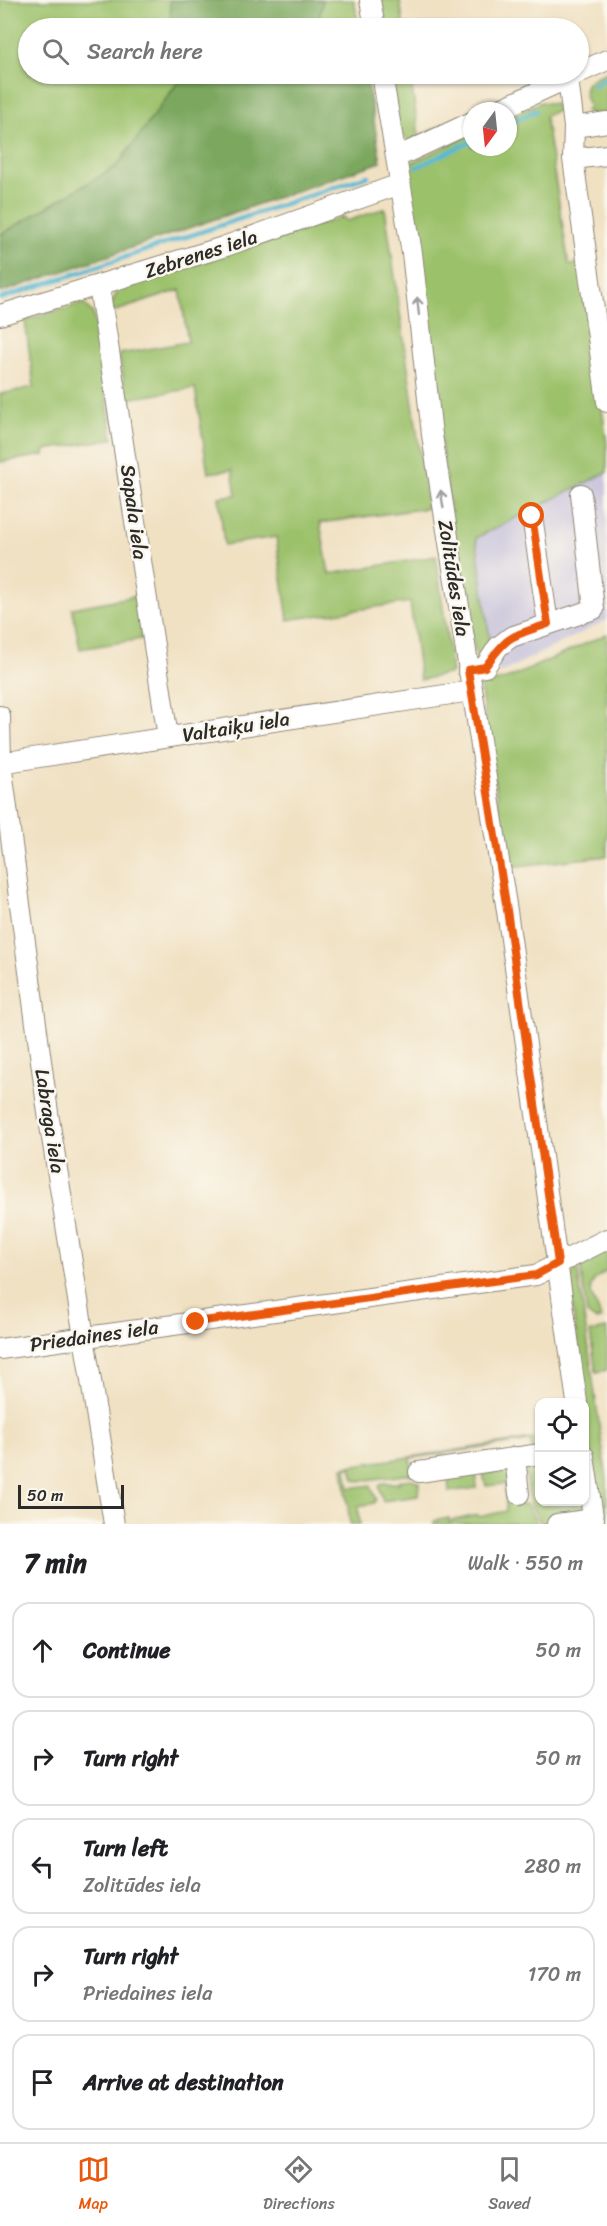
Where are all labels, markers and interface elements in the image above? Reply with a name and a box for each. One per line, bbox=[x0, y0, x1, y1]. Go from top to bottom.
search box bbox=[18, 18, 589, 84]
text: Search here bbox=[87, 32, 203, 71]
icon: search bbox=[39, 35, 72, 68]
north arrow bbox=[463, 102, 517, 156]
street label: Zebrenes iela bbox=[140, 219, 262, 289]
one-way arrow bbox=[412, 296, 423, 316]
street label: Sapala iela bbox=[110, 462, 158, 562]
one-way arrow bbox=[436, 490, 447, 509]
route start bbox=[518, 502, 544, 528]
street label: Zolitūdes iela bbox=[427, 517, 481, 639]
street label: Valtaiķu iela bbox=[180, 701, 292, 753]
street label: Labraga iela bbox=[24, 1066, 76, 1176]
route end bbox=[182, 1308, 208, 1334]
street label: Priedaines iela bbox=[28, 1310, 161, 1362]
map controls bbox=[535, 1398, 589, 1506]
button: locate bbox=[535, 1398, 589, 1452]
button: layers bbox=[535, 1452, 589, 1506]
text: 50 m bbox=[27, 1481, 63, 1510]
scale bar bbox=[18, 1482, 124, 1510]
text: 7 min bbox=[24, 1540, 87, 1586]
text: Walk · 550 m bbox=[468, 1546, 583, 1581]
text: Continue bbox=[83, 1631, 171, 1670]
text: 50 m bbox=[536, 1633, 581, 1668]
icon: ahead bbox=[26, 1634, 59, 1667]
text: Turn right bbox=[83, 1739, 178, 1778]
text: 50 m bbox=[536, 1741, 581, 1776]
icon: right bbox=[26, 1742, 59, 1775]
text: Turn left bbox=[83, 1829, 168, 1868]
text: 280 m bbox=[524, 1849, 581, 1884]
icon: left bbox=[26, 1850, 59, 1883]
text: Zolitūdes iela bbox=[83, 1868, 201, 1903]
text: Turn right bbox=[83, 1937, 178, 1976]
text: 170 m bbox=[528, 1957, 581, 1992]
icon: right bbox=[26, 1958, 59, 1991]
text: Priedaines iela bbox=[83, 1976, 212, 2011]
text: Arrive at destination bbox=[83, 2063, 284, 2102]
icon: arrive bbox=[26, 2066, 59, 2099]
tab: Map bbox=[77, 2153, 110, 2218]
tab: Directions bbox=[263, 2153, 335, 2218]
tab: Saved bbox=[488, 2153, 530, 2218]

